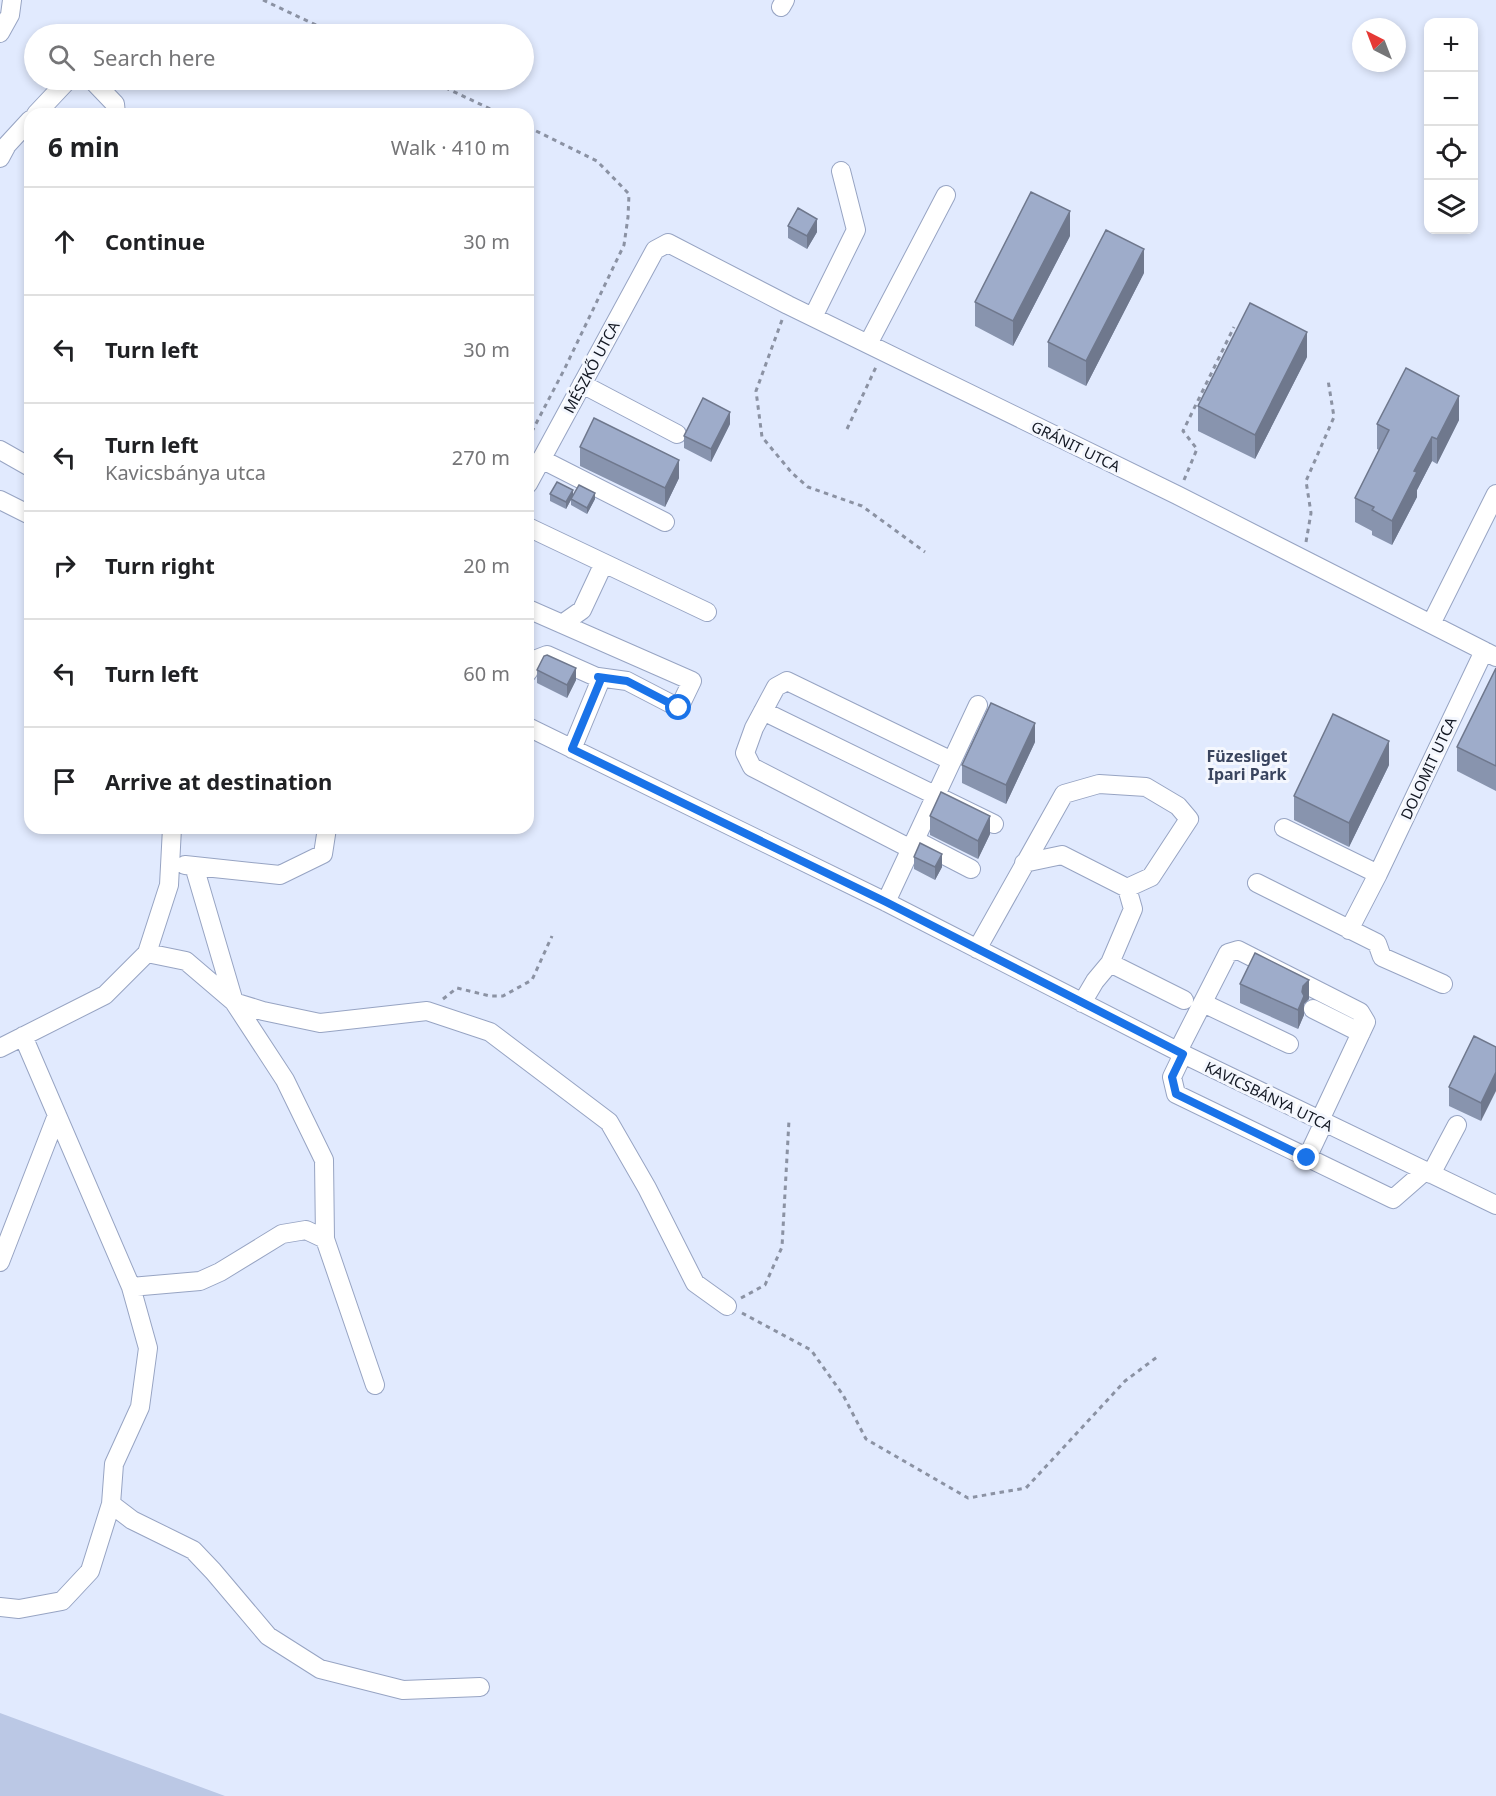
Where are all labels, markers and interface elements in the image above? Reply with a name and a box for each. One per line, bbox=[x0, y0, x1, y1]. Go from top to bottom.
north arrow bbox=[1352, 18, 1406, 72]
map controls bbox=[1424, 18, 1478, 234]
button: + bbox=[1424, 18, 1478, 72]
search box bbox=[24, 24, 534, 90]
icon: search bbox=[45, 41, 78, 74]
text: Search here bbox=[93, 42, 215, 72]
button: − bbox=[1424, 72, 1478, 126]
button: locate bbox=[1424, 126, 1478, 180]
text: 6 min bbox=[48, 129, 120, 165]
text: Walk · 410 m bbox=[391, 134, 510, 161]
button: layers bbox=[1424, 180, 1478, 234]
icon: ahead bbox=[48, 225, 81, 258]
text: Continue bbox=[105, 226, 205, 256]
text: 30 m bbox=[463, 228, 510, 255]
street label: MÉSZKŐ UTCA bbox=[558, 317, 624, 416]
icon: left bbox=[48, 333, 81, 366]
text: Turn left bbox=[105, 334, 199, 364]
text: 30 m bbox=[463, 336, 510, 363]
street label: GRÁNIT UTCA bbox=[1028, 416, 1124, 476]
text: Turn left bbox=[105, 429, 199, 459]
icon: left bbox=[48, 441, 81, 474]
text: 270 m bbox=[452, 444, 510, 471]
text: Kavicsbánya utca bbox=[105, 459, 266, 486]
icon: right bbox=[48, 549, 81, 582]
text: Turn right bbox=[105, 550, 215, 580]
text: 20 m bbox=[463, 552, 510, 579]
icon: left bbox=[48, 657, 81, 690]
text: Turn left bbox=[105, 658, 199, 688]
text: 60 m bbox=[463, 660, 510, 687]
route start bbox=[665, 694, 691, 720]
street label: DOLOMIT UTCA bbox=[1395, 713, 1461, 823]
district label: Füzesliget Ipari Park bbox=[1207, 745, 1287, 785]
icon: arrive bbox=[48, 765, 81, 798]
text: Arrive at destination bbox=[105, 766, 332, 796]
street label: KAVICSBÁNYA UTCA bbox=[1202, 1056, 1337, 1136]
route end bbox=[1293, 1144, 1319, 1170]

